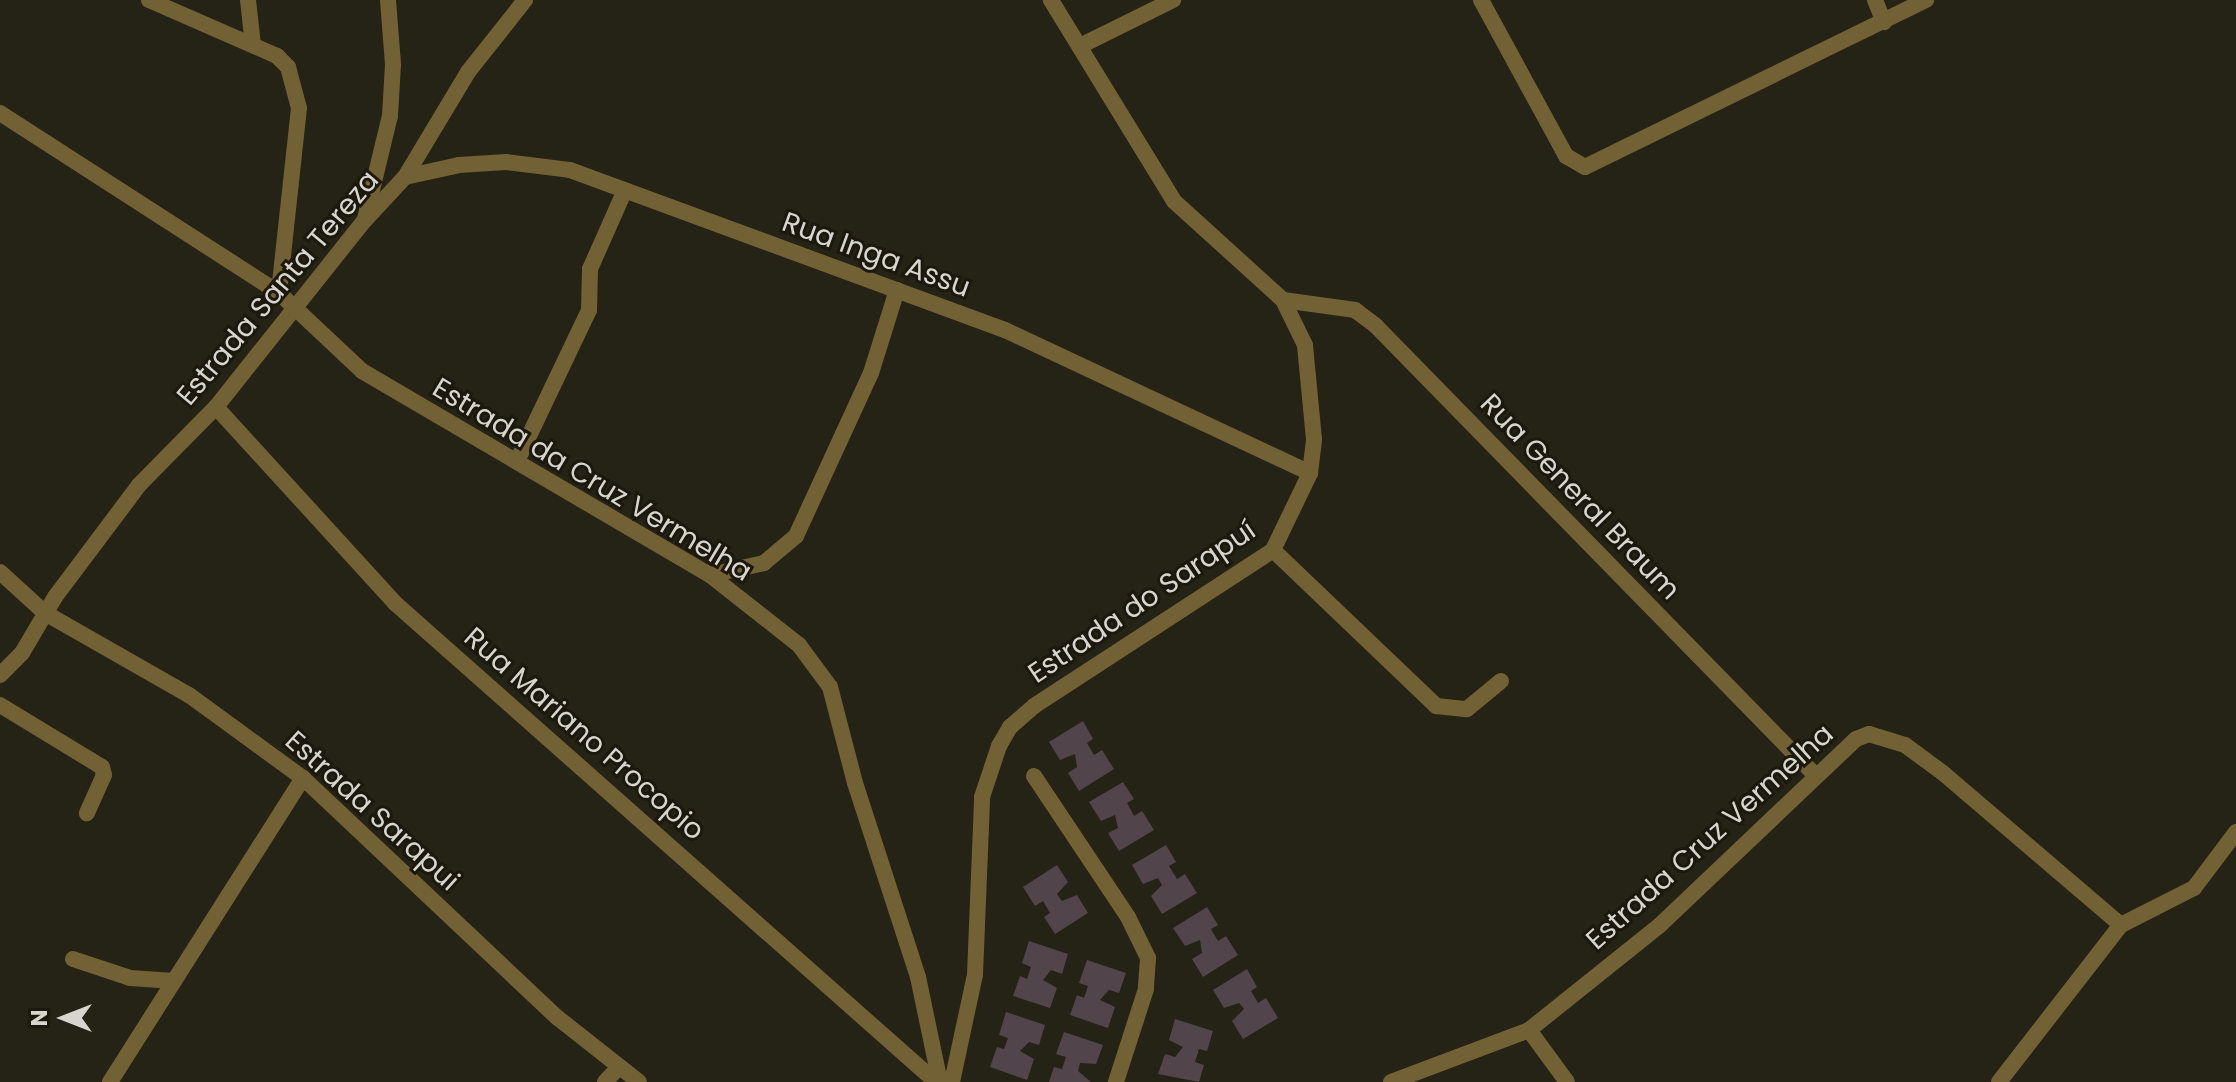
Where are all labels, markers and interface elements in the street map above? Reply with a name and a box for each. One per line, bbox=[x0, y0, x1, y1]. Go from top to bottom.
street label: Estrada Santa Tereza bbox=[170, 164, 386, 412]
street label: Rua Inga Assu bbox=[777, 205, 975, 305]
street label: Estrada da Cruz Vermelha bbox=[426, 371, 758, 589]
street label: Rua General Braum bbox=[1473, 387, 1687, 607]
street label: Estrada do Sarapuí bbox=[1022, 514, 1262, 690]
street label: Rua Mariano Procopio bbox=[457, 621, 711, 847]
street label: Estrada Cruz Vermelha bbox=[1580, 717, 1840, 957]
street label: Estrada Sarapui bbox=[278, 724, 466, 898]
north arrow bbox=[24, 978, 104, 1058]
text: N bbox=[24, 1010, 55, 1026]

